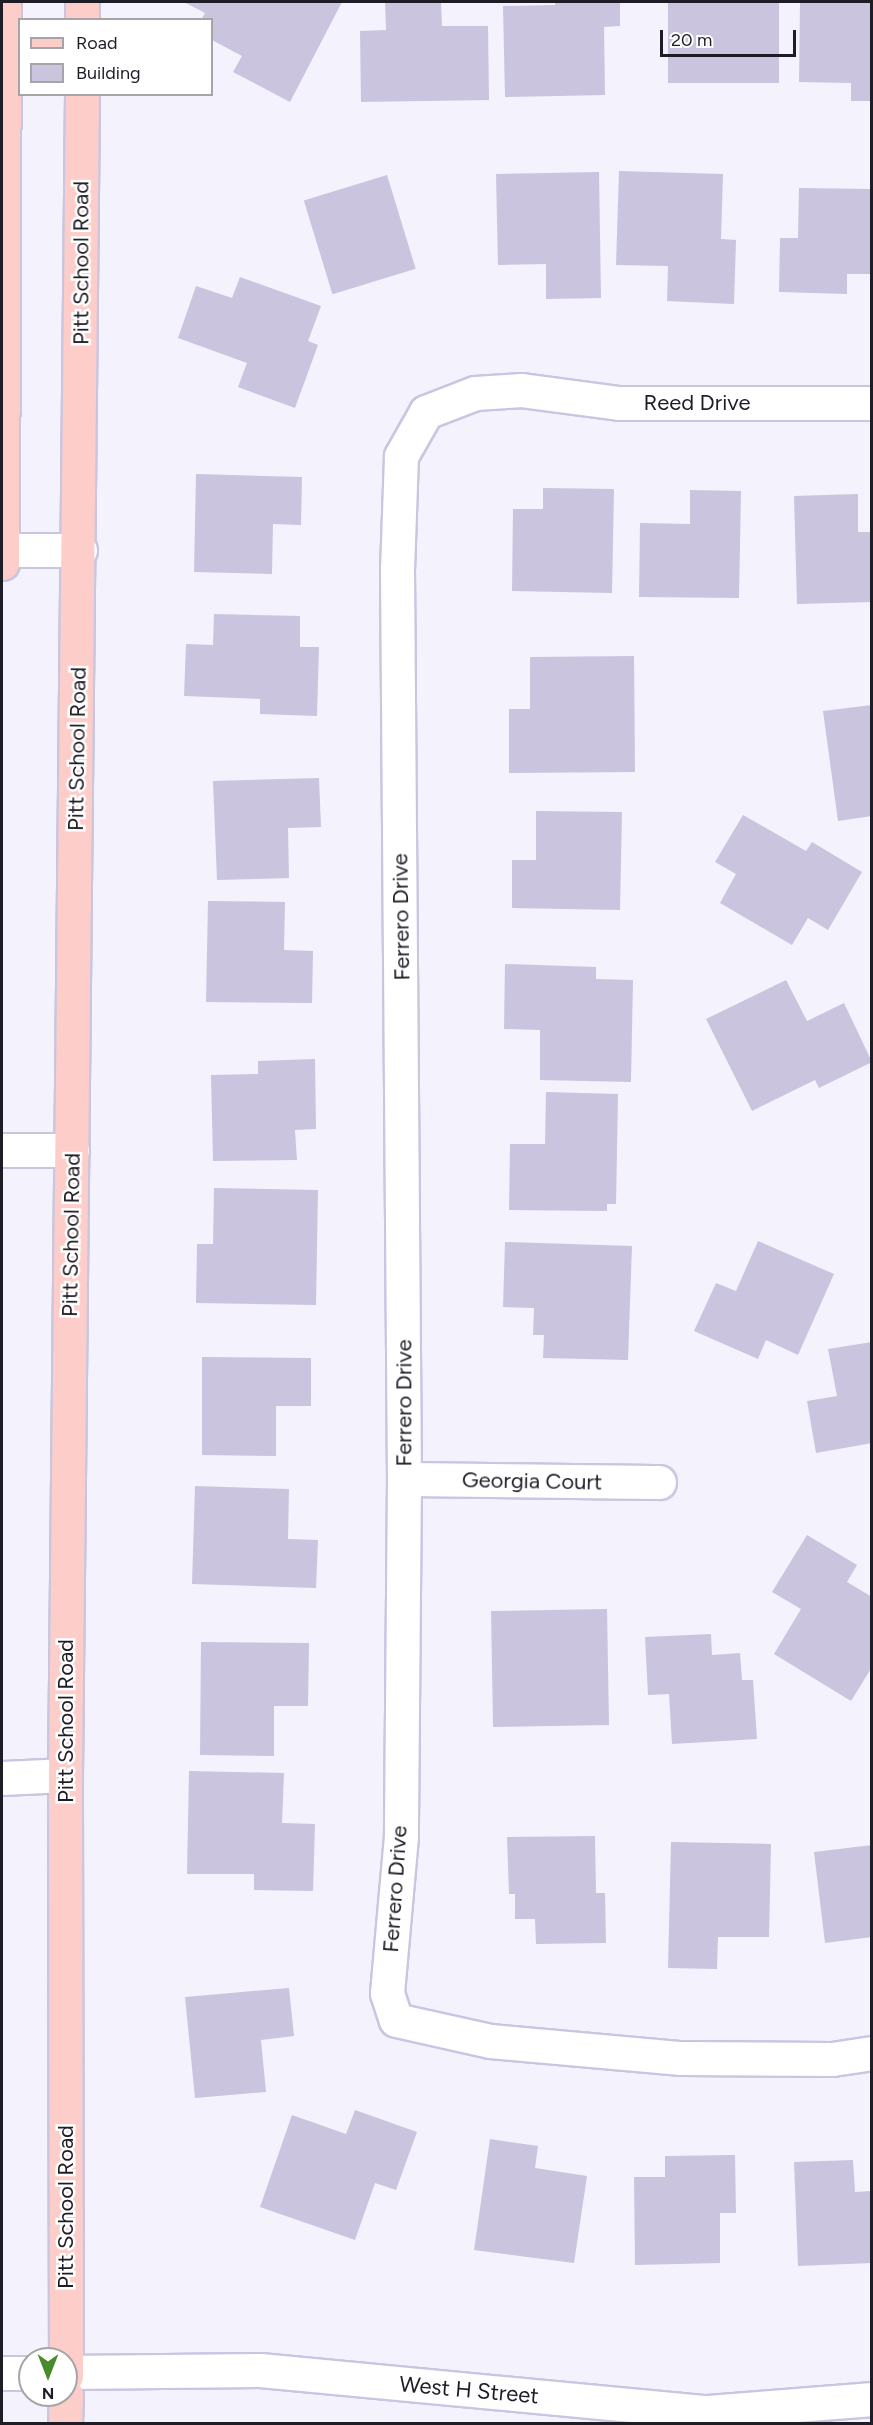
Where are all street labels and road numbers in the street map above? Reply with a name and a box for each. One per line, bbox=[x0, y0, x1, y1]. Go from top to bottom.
street label: Pitt School Road bbox=[68, 181, 94, 345]
street label: Reed Drive bbox=[644, 390, 750, 416]
street label: Pitt School Road bbox=[62, 667, 92, 831]
street label: Ferrero Drive bbox=[387, 853, 415, 981]
street label: Pitt School Road bbox=[56, 1153, 86, 1317]
street label: Ferrero Drive bbox=[391, 1339, 417, 1467]
street label: Georgia Court bbox=[462, 1467, 602, 1495]
street label: Pitt School Road bbox=[53, 1639, 79, 1803]
street label: Ferrero Drive bbox=[377, 1825, 413, 1953]
street label: Pitt School Road bbox=[53, 2125, 79, 2289]
street label: West H Street bbox=[398, 2371, 540, 2409]

